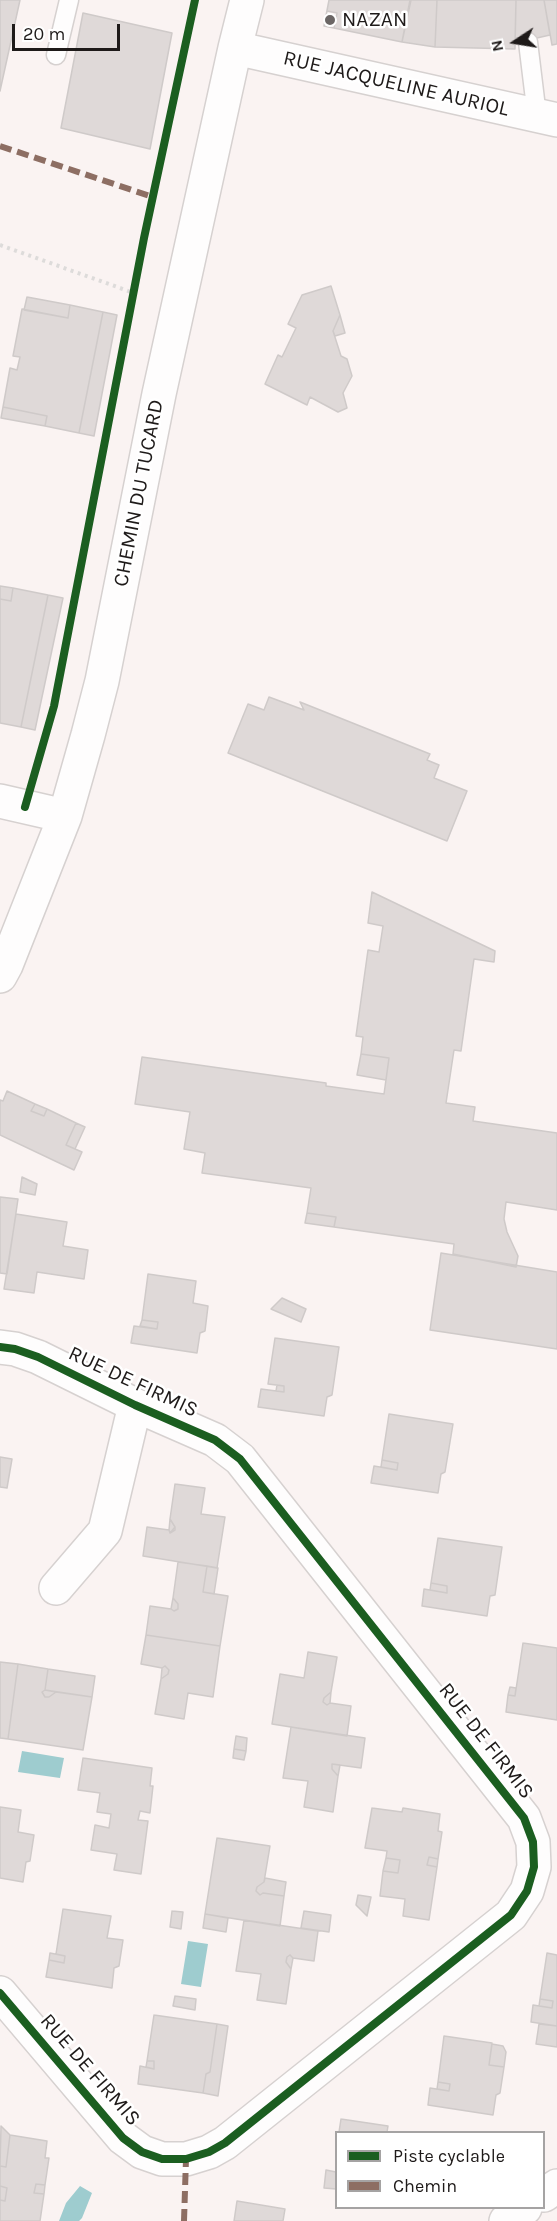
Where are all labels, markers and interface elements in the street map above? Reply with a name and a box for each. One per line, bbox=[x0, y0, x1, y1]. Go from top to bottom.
place label: NAZAN bbox=[342, 7, 407, 33]
scale bar bbox=[15, 12, 123, 50]
north arrow bbox=[485, 12, 545, 72]
marker: NAZAN bbox=[323, 13, 337, 27]
text: 20 m bbox=[23, 23, 65, 45]
street label: RUE JACQUELINE AURIOL bbox=[281, 46, 511, 122]
street label: CHEMIN DU TUCARD bbox=[108, 397, 170, 589]
street label: RUE DE FIRMIS bbox=[64, 1341, 202, 1423]
street label: RUE DE FIRMIS bbox=[433, 1678, 539, 1804]
street label: RUE DE FIRMIS bbox=[35, 2009, 145, 2131]
legend bbox=[335, 2131, 545, 2209]
text: Piste cyclable bbox=[393, 2145, 505, 2167]
text: Chemin bbox=[393, 2175, 457, 2197]

